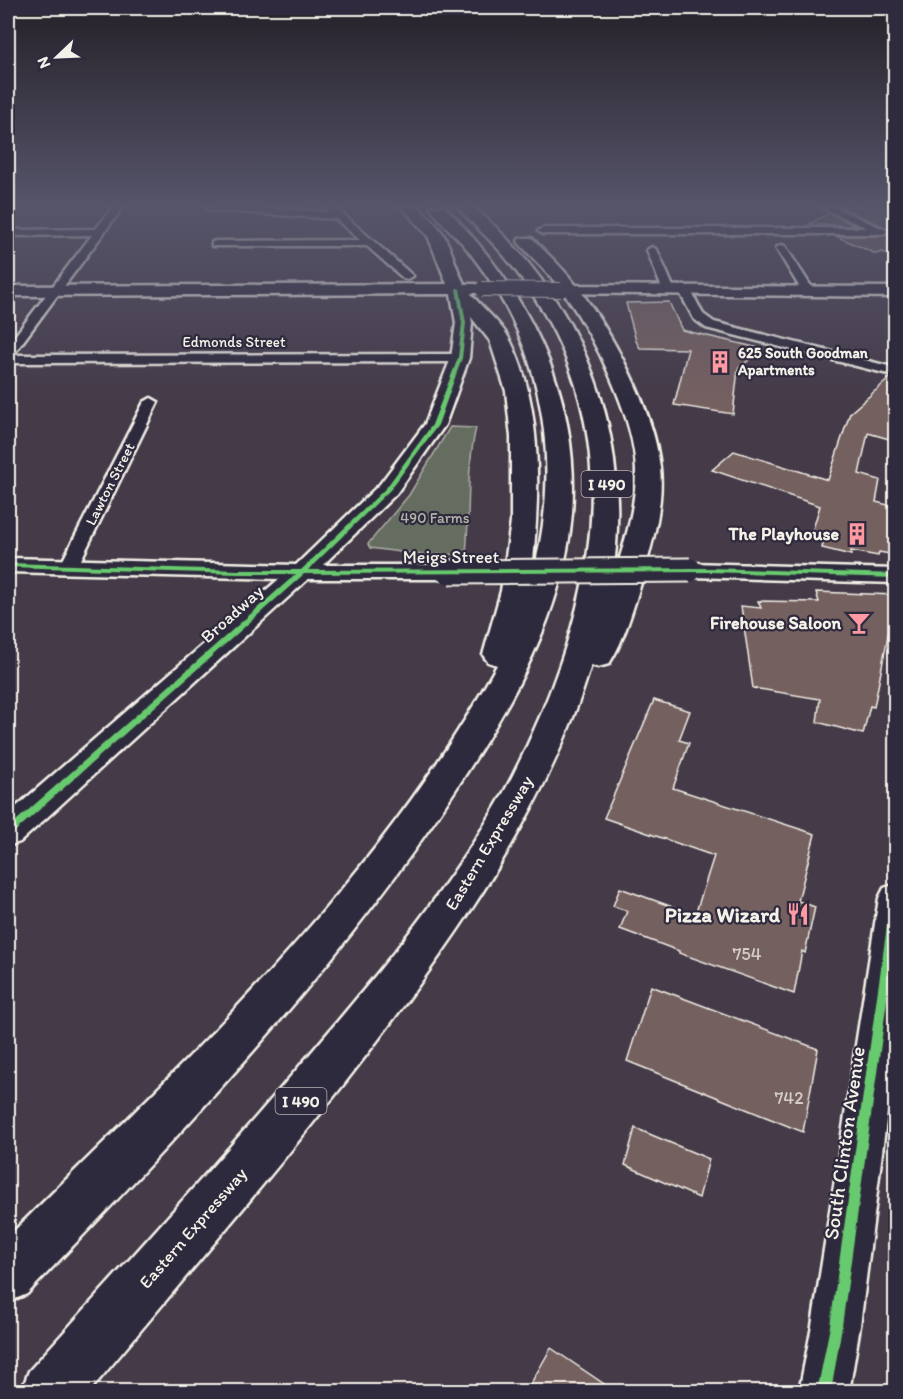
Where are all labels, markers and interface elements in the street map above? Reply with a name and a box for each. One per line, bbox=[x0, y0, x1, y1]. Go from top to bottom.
north arrow bbox=[27, 27, 87, 87]
text: N bbox=[33, 54, 55, 71]
street label: Edmonds Street bbox=[182, 333, 286, 351]
place label: 625 South Goodman Apartments bbox=[737, 344, 869, 380]
building icon: 625 South Goodman Apartments bbox=[707, 349, 733, 375]
street label: Lawton Street bbox=[81, 439, 139, 528]
road number: I 490 bbox=[582, 471, 632, 497]
park label: 490 Farms bbox=[400, 509, 470, 527]
building icon: The Playhouse bbox=[844, 521, 870, 547]
place label: The Playhouse bbox=[727, 523, 839, 545]
street label: Meigs Street bbox=[403, 546, 500, 568]
street label: Broadway bbox=[196, 580, 268, 648]
bar icon: Firehouse Saloon bbox=[846, 610, 872, 636]
place label: Firehouse Saloon bbox=[710, 612, 841, 634]
street label: Eastern Expressway bbox=[440, 771, 538, 914]
restaurant icon: Pizza Wizard bbox=[785, 901, 811, 927]
place label: Pizza Wizard bbox=[665, 902, 781, 927]
house number: 754 bbox=[732, 943, 762, 965]
street label: South Clinton Avenue bbox=[818, 1045, 870, 1241]
house number: 742 bbox=[774, 1087, 804, 1109]
road number: I 490 bbox=[276, 1088, 326, 1114]
street label: Eastern Expressway bbox=[134, 1163, 252, 1293]

